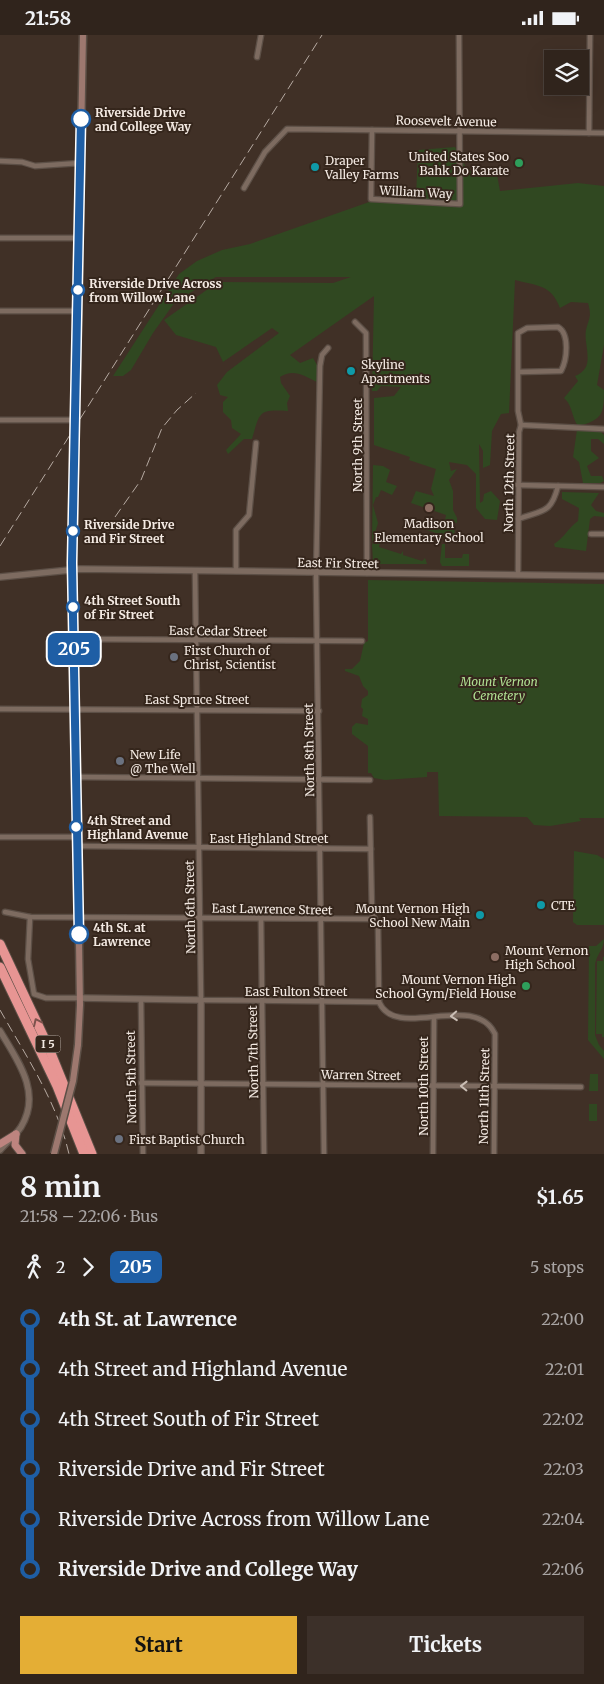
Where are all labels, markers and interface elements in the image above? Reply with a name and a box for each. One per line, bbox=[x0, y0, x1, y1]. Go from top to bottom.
text: 21:58 bbox=[25, 6, 71, 30]
map controls bbox=[544, 50, 589, 95]
button: layers bbox=[544, 50, 589, 95]
place label: Riverside Drive and College Way bbox=[95, 105, 192, 134]
marker: Riverside Drive and College Way bbox=[71, 109, 91, 129]
street label: Roosevelt Avenue bbox=[395, 113, 497, 129]
place label: United States Soo Bahk Do Karate bbox=[408, 149, 509, 178]
place label: Draper Valley Farms bbox=[324, 153, 399, 182]
marker: United States Soo Bahk Do Karate bbox=[513, 157, 525, 169]
marker: Draper Valley Farms bbox=[309, 161, 321, 173]
street label: William Way bbox=[378, 183, 453, 201]
place label: Riverside Drive Across from Willow Lane bbox=[89, 276, 222, 305]
marker: Riverside Drive Across from Willow Lane bbox=[71, 283, 85, 297]
place label: Skyline Apartments bbox=[360, 357, 430, 386]
marker: Skyline Apartments bbox=[345, 365, 357, 377]
street label: North 9th Street bbox=[350, 398, 365, 492]
street label: North 12th Street bbox=[501, 433, 517, 533]
marker: Madison Elementary School bbox=[423, 502, 435, 514]
place label: Madison Elementary School bbox=[374, 516, 484, 545]
place label: Riverside Drive and Fir Street bbox=[84, 517, 175, 546]
marker: Riverside Drive and Fir Street bbox=[66, 524, 80, 538]
street label: East Fir Street bbox=[297, 555, 379, 571]
place label: 4th Street South of Fir Street bbox=[84, 593, 180, 622]
marker: 4th Street South of Fir Street bbox=[66, 600, 80, 614]
street label: East Cedar Street bbox=[169, 623, 268, 639]
line badge: 205 bbox=[45, 633, 103, 665]
text: 205 bbox=[58, 637, 90, 660]
place label: First Church of Christ, Scientist bbox=[184, 643, 276, 672]
marker: First Church of Christ, Scientist bbox=[168, 651, 180, 663]
park label: Mount Vernon Cemetery bbox=[459, 674, 538, 703]
street label: East Spruce Street bbox=[145, 692, 250, 707]
street label: North 8th Street bbox=[301, 703, 317, 797]
place label: New Life @ The Well bbox=[130, 747, 196, 776]
marker: New Life @ The Well bbox=[114, 755, 126, 767]
place label: 4th Street and Highland Avenue bbox=[87, 813, 189, 842]
marker: 4th Street and Highland Avenue bbox=[69, 820, 83, 834]
street label: East Highland Street bbox=[210, 831, 329, 846]
street label: North 6th Street bbox=[182, 860, 198, 954]
place label: CTE bbox=[551, 898, 575, 913]
marker: CTE bbox=[535, 899, 547, 911]
street label: East Lawrence Street bbox=[211, 900, 333, 918]
place label: Mount Vernon High School New Main bbox=[355, 901, 470, 930]
marker: Mount Vernon High School New Main bbox=[474, 909, 486, 921]
place label: 4th St. at Lawrence bbox=[93, 920, 151, 949]
marker: 4th St. at Lawrence bbox=[69, 924, 89, 944]
place label: Mount Vernon High School bbox=[505, 943, 588, 972]
marker: Mount Vernon High School bbox=[489, 951, 501, 963]
place label: Mount Vernon High School Gym/Field House bbox=[375, 972, 516, 1001]
marker: Mount Vernon High School Gym/Field House bbox=[520, 980, 532, 992]
street label: East Fulton Street bbox=[245, 984, 348, 999]
street label: North 7th Street bbox=[245, 1005, 261, 1099]
one-way arrow bbox=[449, 1010, 457, 1021]
one-way arrow bbox=[33, 1018, 43, 1027]
street label: North 5th Street bbox=[123, 1030, 139, 1124]
road number: I 5 bbox=[36, 1036, 60, 1053]
street label: North 10th Street bbox=[416, 1036, 431, 1136]
street label: North 11th Street bbox=[476, 1047, 492, 1144]
street label: Warren Street bbox=[320, 1067, 401, 1083]
one-way arrow bbox=[460, 1081, 468, 1091]
place label: First Baptist Church bbox=[129, 1132, 245, 1147]
marker: First Baptist Church bbox=[113, 1133, 125, 1145]
text: 8 min bbox=[20, 1169, 101, 1205]
text: $1.65 bbox=[536, 1185, 584, 1209]
text: 21:58 – 22:06 · Bus bbox=[20, 1206, 158, 1226]
icon: walk bbox=[20, 1253, 48, 1281]
icon: forward bbox=[74, 1253, 102, 1281]
text: 205 bbox=[120, 1255, 152, 1278]
text: 2 bbox=[56, 1257, 66, 1277]
text: 5 stops bbox=[530, 1257, 584, 1277]
text: 4th St. at Lawrence bbox=[58, 1307, 237, 1331]
text: 22:00 bbox=[541, 1309, 584, 1329]
text: 4th Street and Highland Avenue bbox=[58, 1357, 347, 1381]
text: 22:01 bbox=[545, 1359, 584, 1379]
text: 4th Street South of Fir Street bbox=[58, 1407, 319, 1431]
text: 22:02 bbox=[543, 1409, 584, 1429]
text: Riverside Drive and Fir Street bbox=[58, 1457, 325, 1481]
text: 22:03 bbox=[543, 1459, 584, 1479]
text: Riverside Drive Across from Willow Lane bbox=[58, 1507, 429, 1531]
text: 22:04 bbox=[542, 1509, 584, 1529]
text: Riverside Drive and College Way bbox=[58, 1557, 358, 1581]
text: 22:06 bbox=[542, 1559, 584, 1579]
button: Start bbox=[20, 1616, 297, 1674]
button: Tickets bbox=[307, 1616, 584, 1674]

